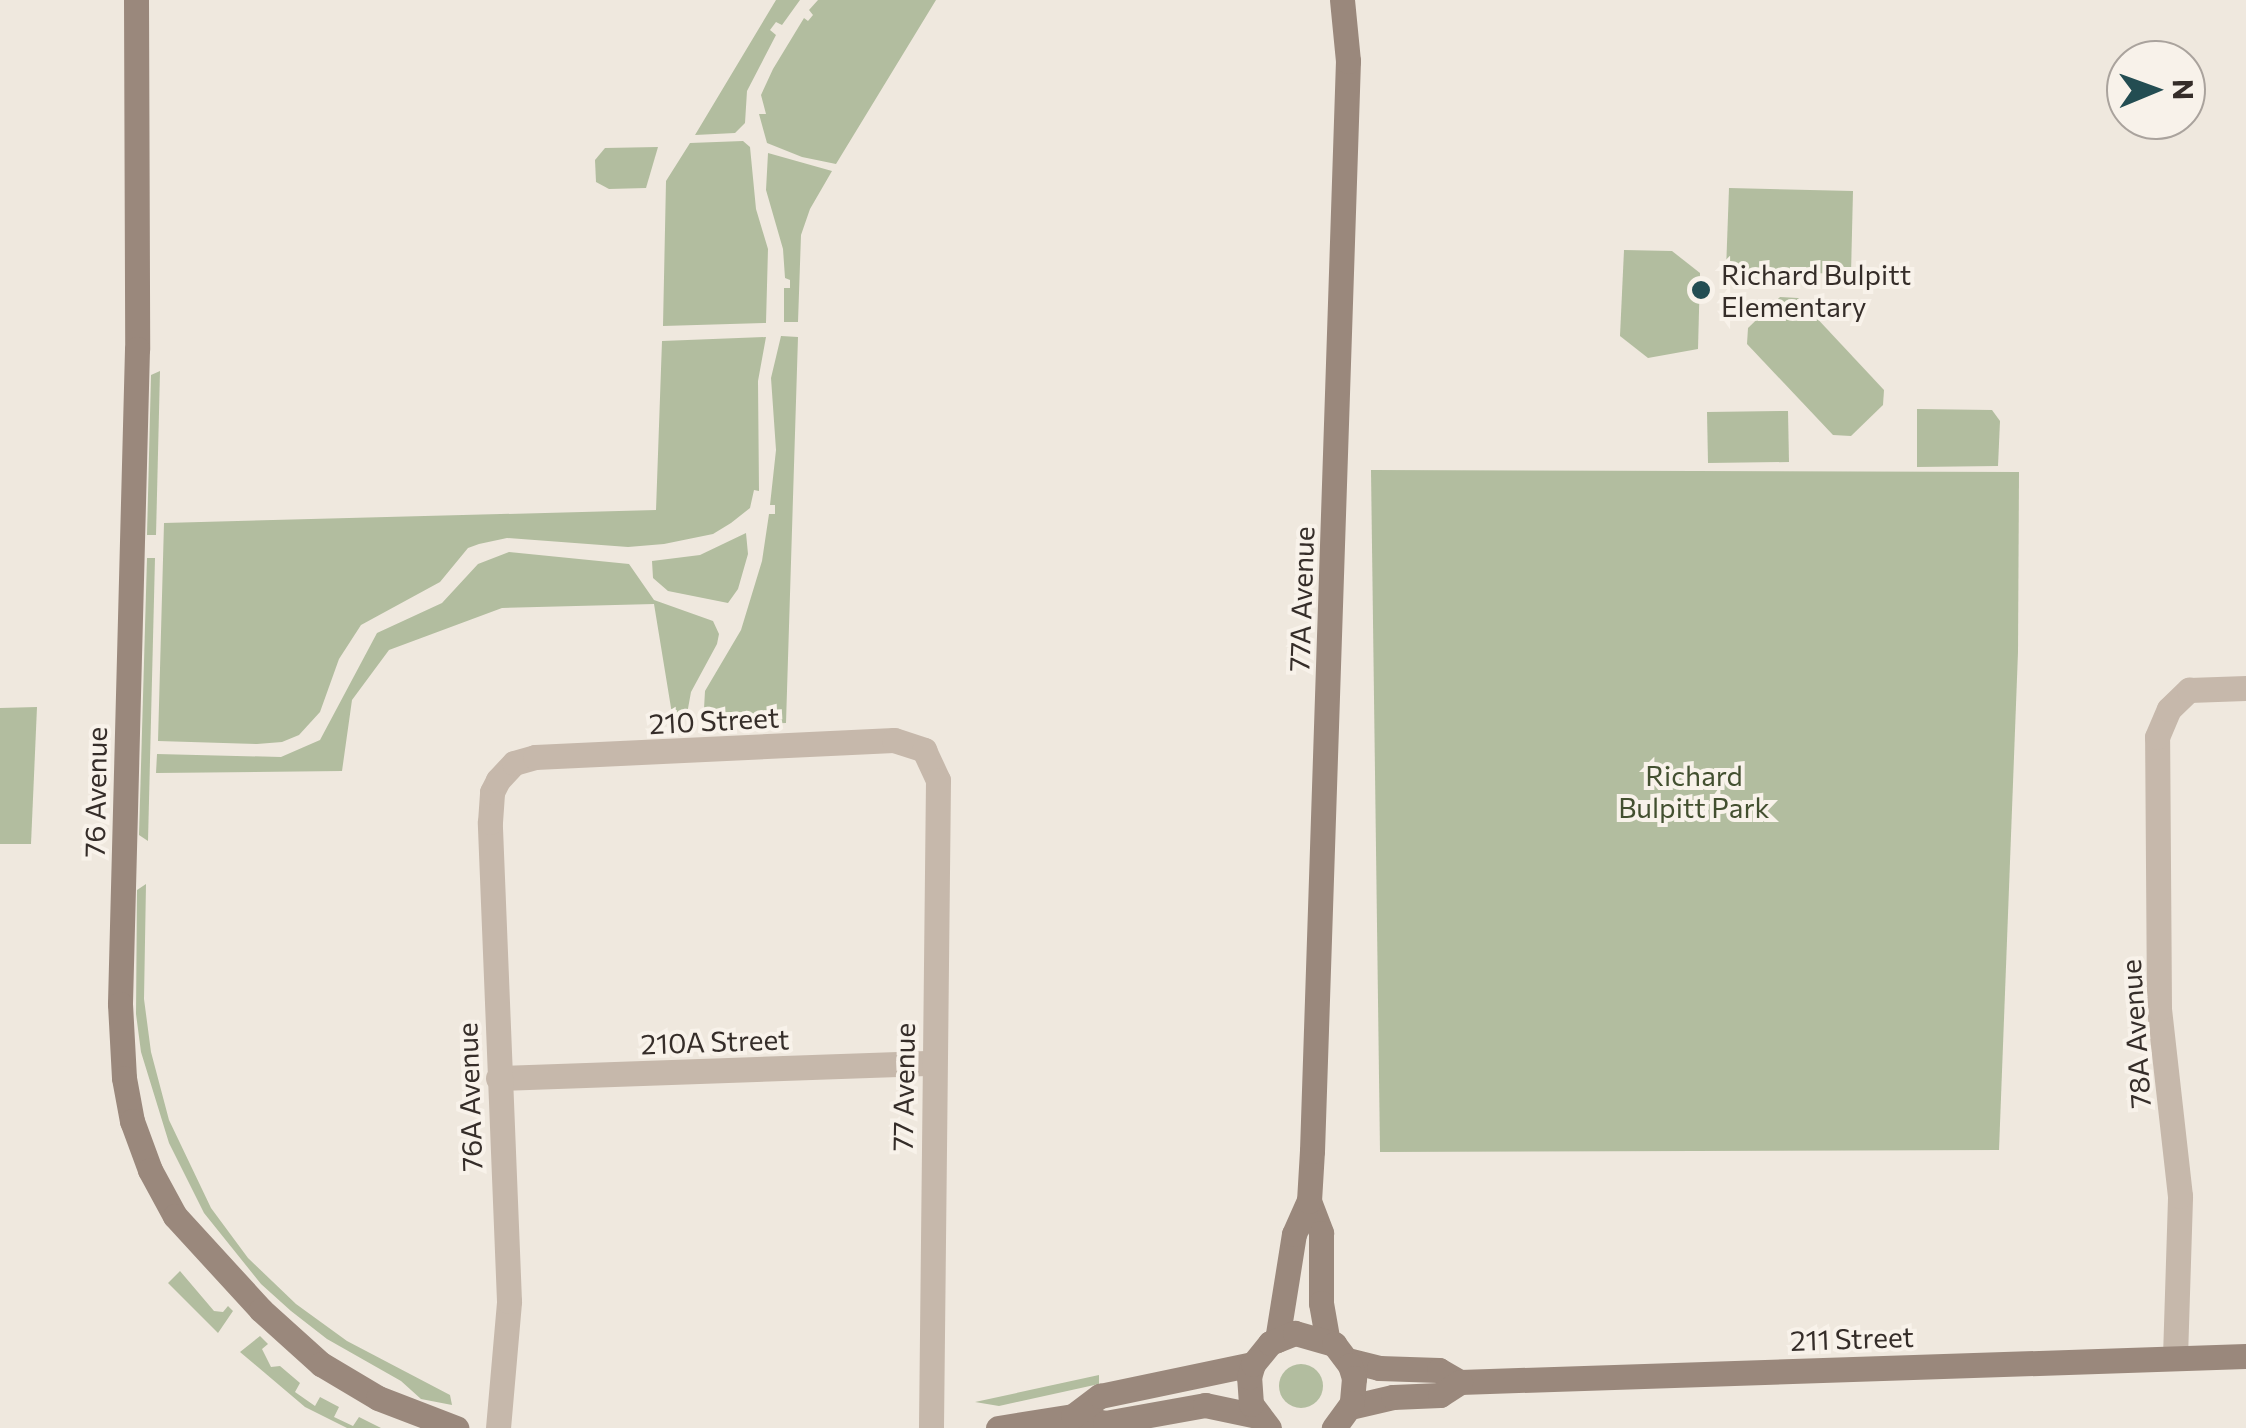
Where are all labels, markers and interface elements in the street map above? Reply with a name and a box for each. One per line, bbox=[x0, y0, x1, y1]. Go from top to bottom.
north arrow bbox=[2106, 40, 2206, 140]
text: N bbox=[2167, 79, 2201, 100]
place label: Richard Bulpitt Elementary bbox=[1721, 257, 1911, 323]
marker: Richard Bulpitt Elementary bbox=[1690, 279, 1712, 301]
street label: 77A Avenue bbox=[1282, 526, 1320, 672]
street label: 210 Street bbox=[648, 700, 780, 740]
street label: 76 Avenue bbox=[77, 727, 113, 857]
park label: Richard Bulpitt Park bbox=[1618, 758, 1770, 824]
street label: 78A Avenue bbox=[2113, 958, 2157, 1110]
street label: 76A Avenue bbox=[450, 1022, 488, 1172]
street label: 210A Street bbox=[640, 1022, 790, 1060]
street label: 77 Avenue bbox=[885, 1023, 921, 1151]
street label: 211 Street bbox=[1789, 1319, 1915, 1357]

